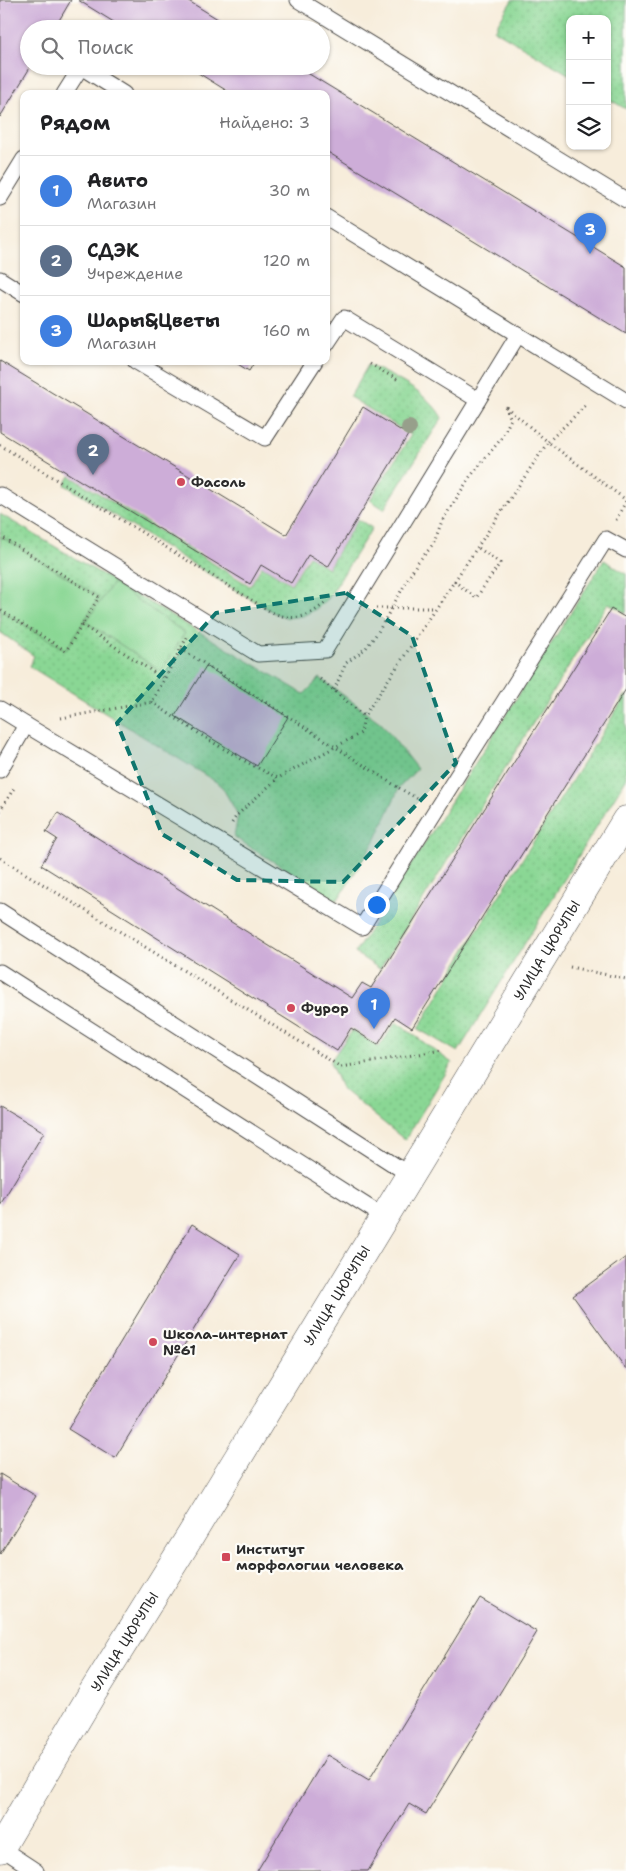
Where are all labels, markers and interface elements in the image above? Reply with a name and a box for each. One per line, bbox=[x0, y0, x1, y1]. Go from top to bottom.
map controls bbox=[566, 15, 611, 150]
button: + bbox=[566, 15, 611, 60]
search box bbox=[20, 20, 330, 75]
icon: search bbox=[38, 34, 66, 62]
text: Поиск bbox=[78, 35, 133, 60]
button: − bbox=[566, 60, 611, 105]
button: layers bbox=[566, 105, 611, 150]
text: Рядом bbox=[40, 109, 110, 137]
text: Найдено: 3 bbox=[219, 112, 310, 133]
text: Авито bbox=[87, 168, 148, 193]
text: 1 bbox=[52, 180, 60, 201]
text: 30 m bbox=[269, 180, 310, 201]
text: Магазин bbox=[87, 193, 156, 214]
pin: 3 bbox=[574, 213, 606, 254]
text: СДЭК bbox=[87, 238, 139, 263]
text: 2 bbox=[50, 250, 62, 271]
text: 120 m bbox=[263, 250, 310, 271]
text: Учреждение bbox=[87, 263, 183, 284]
text: Шары&Цветы bbox=[87, 308, 220, 333]
text: 3 bbox=[50, 320, 62, 341]
text: 160 m bbox=[263, 320, 310, 341]
text: Магазин bbox=[87, 333, 156, 354]
pin: 2 bbox=[77, 434, 109, 475]
place label: Фасоль bbox=[191, 473, 246, 491]
marker: Фасоль bbox=[175, 476, 187, 488]
your location bbox=[364, 892, 390, 918]
street label: УЛИЦА ЦЮРУПЫ bbox=[509, 897, 584, 1004]
pin: 1 bbox=[358, 988, 390, 1029]
place label: Фурор bbox=[301, 999, 349, 1017]
marker: Фурор bbox=[285, 1002, 297, 1014]
street label: УЛИЦА ЦЮРУПЫ bbox=[299, 1242, 374, 1349]
place label: Школа-интернат №61 bbox=[163, 1325, 288, 1359]
marker: Школа-интернат №61 bbox=[147, 1336, 159, 1348]
place label: Институт морфологии человека bbox=[236, 1540, 404, 1574]
marker: Институт морфологии человека bbox=[220, 1551, 232, 1563]
street label: УЛИЦА ЦЮРУПЫ bbox=[87, 1588, 162, 1695]

